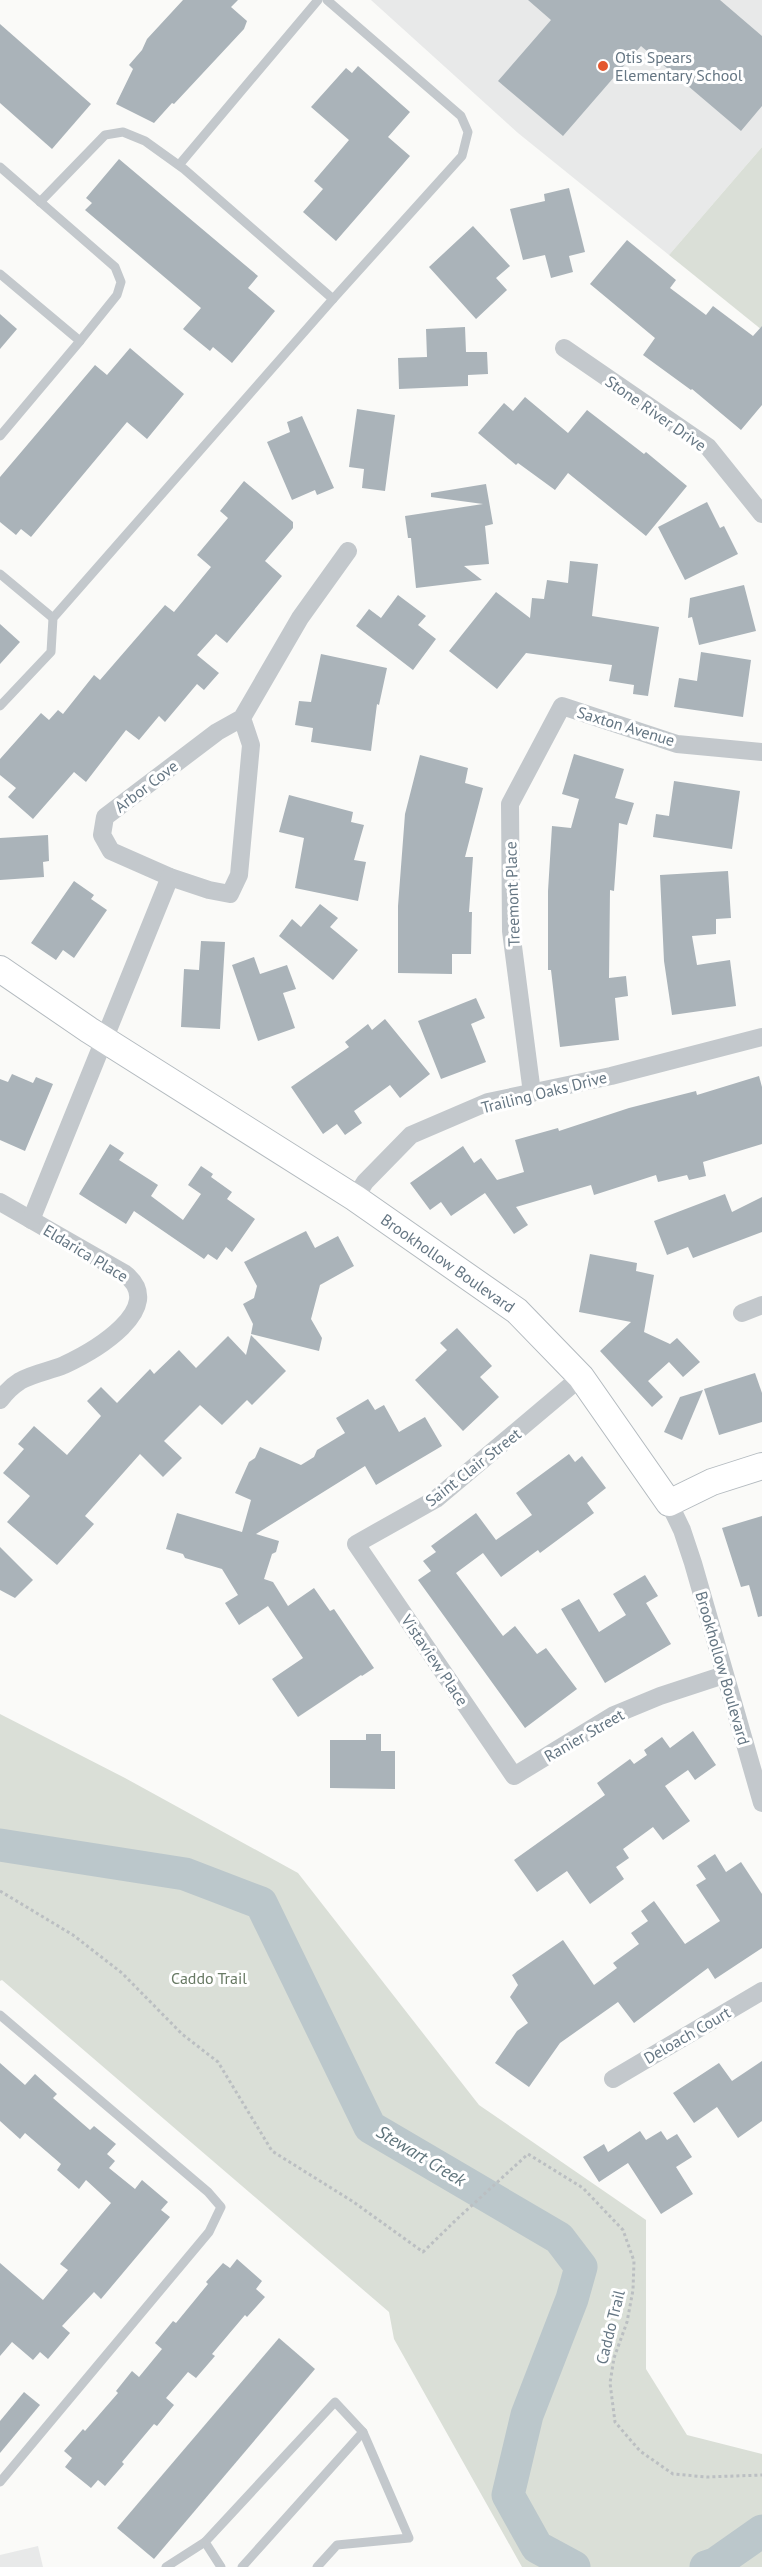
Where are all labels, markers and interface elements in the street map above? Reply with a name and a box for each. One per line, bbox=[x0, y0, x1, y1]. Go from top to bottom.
place label: Otis Spears Elementary School bbox=[615, 47, 743, 85]
marker: Otis Spears Elementary School bbox=[596, 59, 610, 73]
street label: Stone River Drive bbox=[602, 371, 710, 455]
street label: Saxton Avenue bbox=[575, 702, 677, 750]
street label: Arbor Cove bbox=[110, 756, 182, 816]
street label: Treemont Place bbox=[500, 841, 524, 947]
street label: Trailing Oaks Drive bbox=[479, 1067, 609, 1117]
street label: Brookhollow Boulevard bbox=[377, 1209, 519, 1317]
street label: Eldarica Place bbox=[40, 1220, 132, 1286]
street label: Saint Clair Street bbox=[421, 1423, 525, 1511]
street label: Brookhollow Boulevard bbox=[691, 1589, 755, 1747]
street label: Vistaview Place bbox=[397, 1610, 473, 1709]
street label: Ranier Street bbox=[540, 1704, 628, 1766]
park label: Caddo Trail bbox=[171, 1968, 247, 1988]
street label: Deloach Court bbox=[640, 2002, 735, 2068]
water label: Stewart Creek bbox=[372, 2120, 471, 2192]
street label: Caddo Trail bbox=[591, 2287, 629, 2366]

